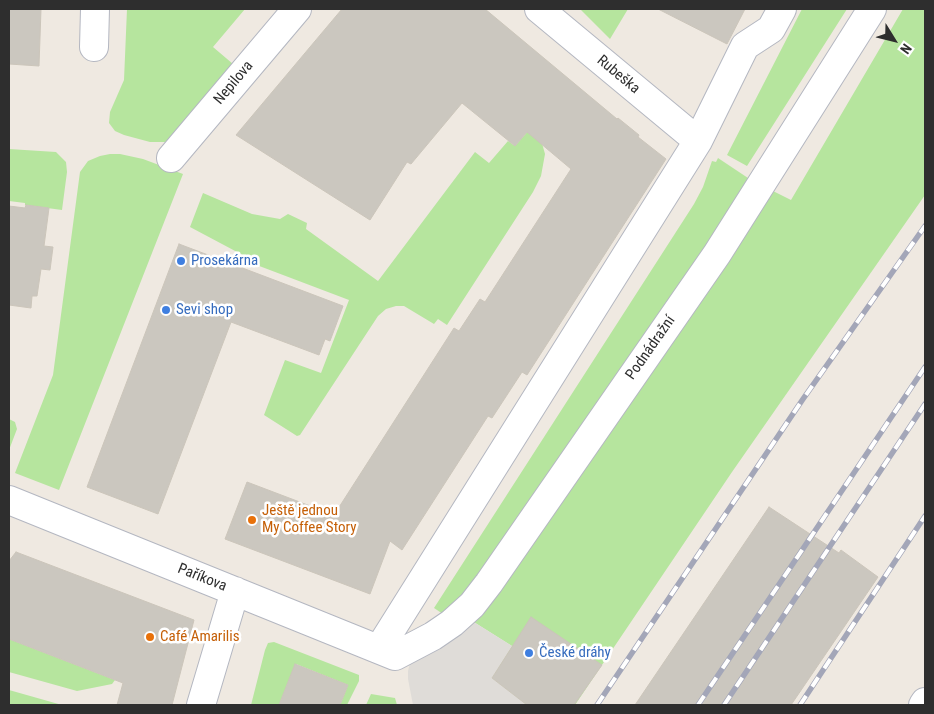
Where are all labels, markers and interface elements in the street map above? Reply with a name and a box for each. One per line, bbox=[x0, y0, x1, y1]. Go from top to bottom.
north arrow bbox=[869, 15, 919, 65]
text: N bbox=[897, 41, 915, 57]
street label: Rubeška bbox=[593, 52, 643, 98]
street label: Nepilova bbox=[211, 57, 257, 109]
place label: Prosekárna bbox=[191, 252, 258, 270]
marker: Prosekárna bbox=[175, 255, 187, 267]
place label: Sevi shop bbox=[176, 301, 233, 319]
marker: Sevi shop bbox=[160, 304, 172, 316]
street label: Podnádražní bbox=[622, 313, 680, 383]
place label: Ještě jednou My Coffee Story bbox=[262, 502, 356, 537]
marker: Ještě jednou My Coffee Story bbox=[246, 514, 258, 526]
street label: Paříkova bbox=[175, 560, 229, 596]
place label: Café Amarilis bbox=[160, 628, 240, 646]
marker: Café Amarilis bbox=[144, 631, 156, 643]
place label: České dráhy bbox=[539, 644, 611, 662]
marker: České dráhy bbox=[523, 647, 535, 659]

